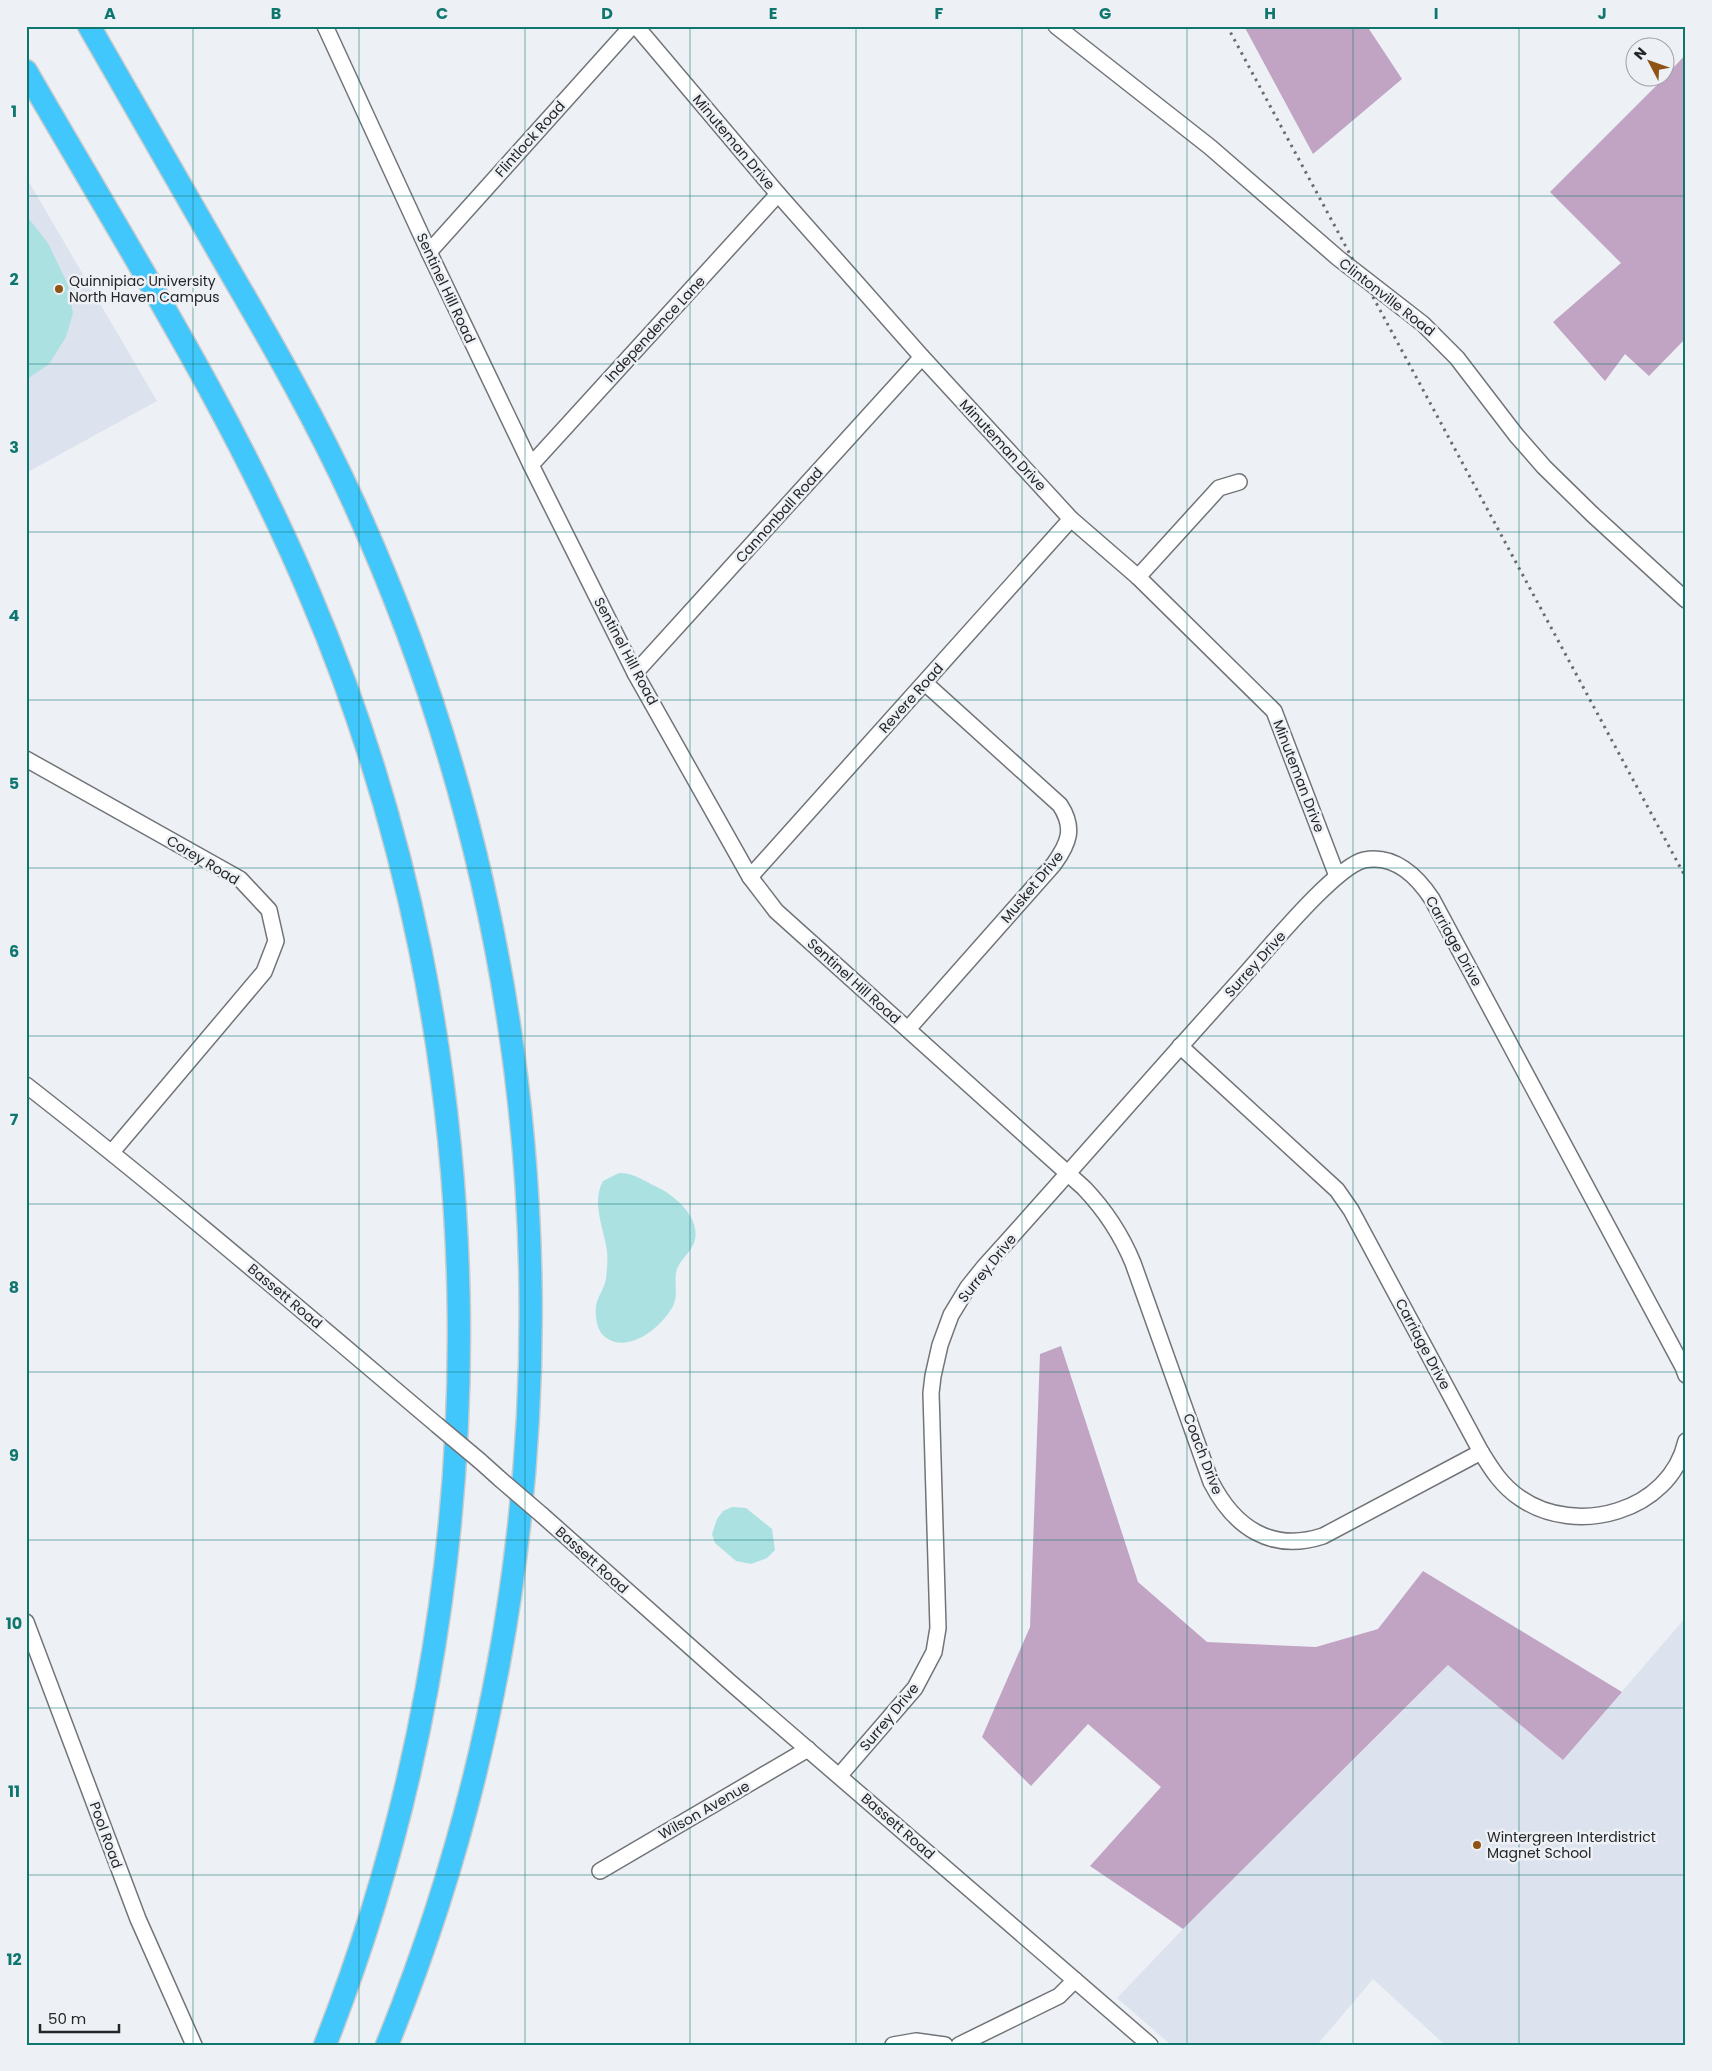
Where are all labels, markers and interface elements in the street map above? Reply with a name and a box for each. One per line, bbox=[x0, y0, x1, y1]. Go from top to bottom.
text: A bbox=[104, 2, 116, 25]
text: B bbox=[271, 2, 281, 25]
text: C bbox=[436, 2, 448, 25]
text: D bbox=[601, 2, 613, 25]
text: E bbox=[769, 2, 777, 25]
text: F bbox=[935, 2, 944, 25]
text: G bbox=[1099, 2, 1111, 25]
text: H bbox=[1264, 2, 1276, 25]
text: I bbox=[1434, 2, 1438, 25]
text: J bbox=[1597, 2, 1607, 25]
north arrow bbox=[1624, 38, 1674, 88]
text: N bbox=[1629, 43, 1651, 64]
street label: Minuteman Drive bbox=[688, 90, 780, 194]
street label: Flintlock Road bbox=[490, 97, 570, 181]
text: 1 bbox=[11, 100, 17, 123]
street label: Sentinel Hill Road bbox=[412, 230, 480, 346]
street label: Clintonville Road bbox=[1335, 253, 1439, 341]
text: 2 bbox=[9, 268, 19, 291]
place label: Quinnipiac University North Haven Campus bbox=[69, 271, 220, 307]
street label: Independence Lane bbox=[600, 271, 710, 387]
marker: Quinnipiac University North Haven Campus bbox=[53, 283, 65, 295]
street label: Minuteman Drive bbox=[955, 395, 1051, 496]
text: 3 bbox=[9, 436, 19, 459]
street label: Cannonball Road bbox=[731, 463, 827, 567]
street label: Sentinel Hill Road bbox=[589, 594, 663, 708]
text: 4 bbox=[9, 604, 20, 627]
street label: Revere Road bbox=[874, 659, 948, 737]
street label: Minuteman Drive bbox=[1268, 717, 1330, 835]
text: 5 bbox=[9, 772, 19, 795]
street label: Corey Road bbox=[163, 830, 243, 890]
street label: Musket Drive bbox=[996, 847, 1068, 927]
street label: Carriage Drive bbox=[1421, 892, 1487, 990]
street label: Surrey Drive bbox=[1220, 926, 1290, 1002]
street label: Sentinel Hill Road bbox=[803, 934, 905, 1028]
text: 6 bbox=[9, 940, 19, 963]
text: 7 bbox=[10, 1108, 19, 1131]
street label: Surrey Drive bbox=[953, 1229, 1021, 1307]
street label: Bassett Road bbox=[243, 1259, 327, 1333]
text: 8 bbox=[9, 1276, 19, 1299]
street label: Carriage Drive bbox=[1391, 1295, 1456, 1393]
street label: Coach Drive bbox=[1178, 1410, 1228, 1498]
text: 9 bbox=[9, 1444, 19, 1467]
street label: Bassett Road bbox=[551, 1522, 633, 1598]
text: 10 bbox=[6, 1612, 22, 1635]
street label: Surrey Drive bbox=[855, 1679, 924, 1755]
street label: Wilson Avenue bbox=[655, 1776, 753, 1844]
text: 11 bbox=[8, 1780, 20, 1803]
street label: Bassett Road bbox=[857, 1788, 939, 1864]
street label: Pool Road bbox=[85, 1799, 127, 1871]
place label: Wintergreen Interdistrict Magnet School bbox=[1487, 1827, 1656, 1863]
marker: Wintergreen Interdistrict Magnet School bbox=[1471, 1839, 1483, 1851]
text: 12 bbox=[6, 1948, 22, 1971]
scale bar bbox=[40, 2001, 119, 2033]
text: 50 m bbox=[48, 2008, 86, 2029]

